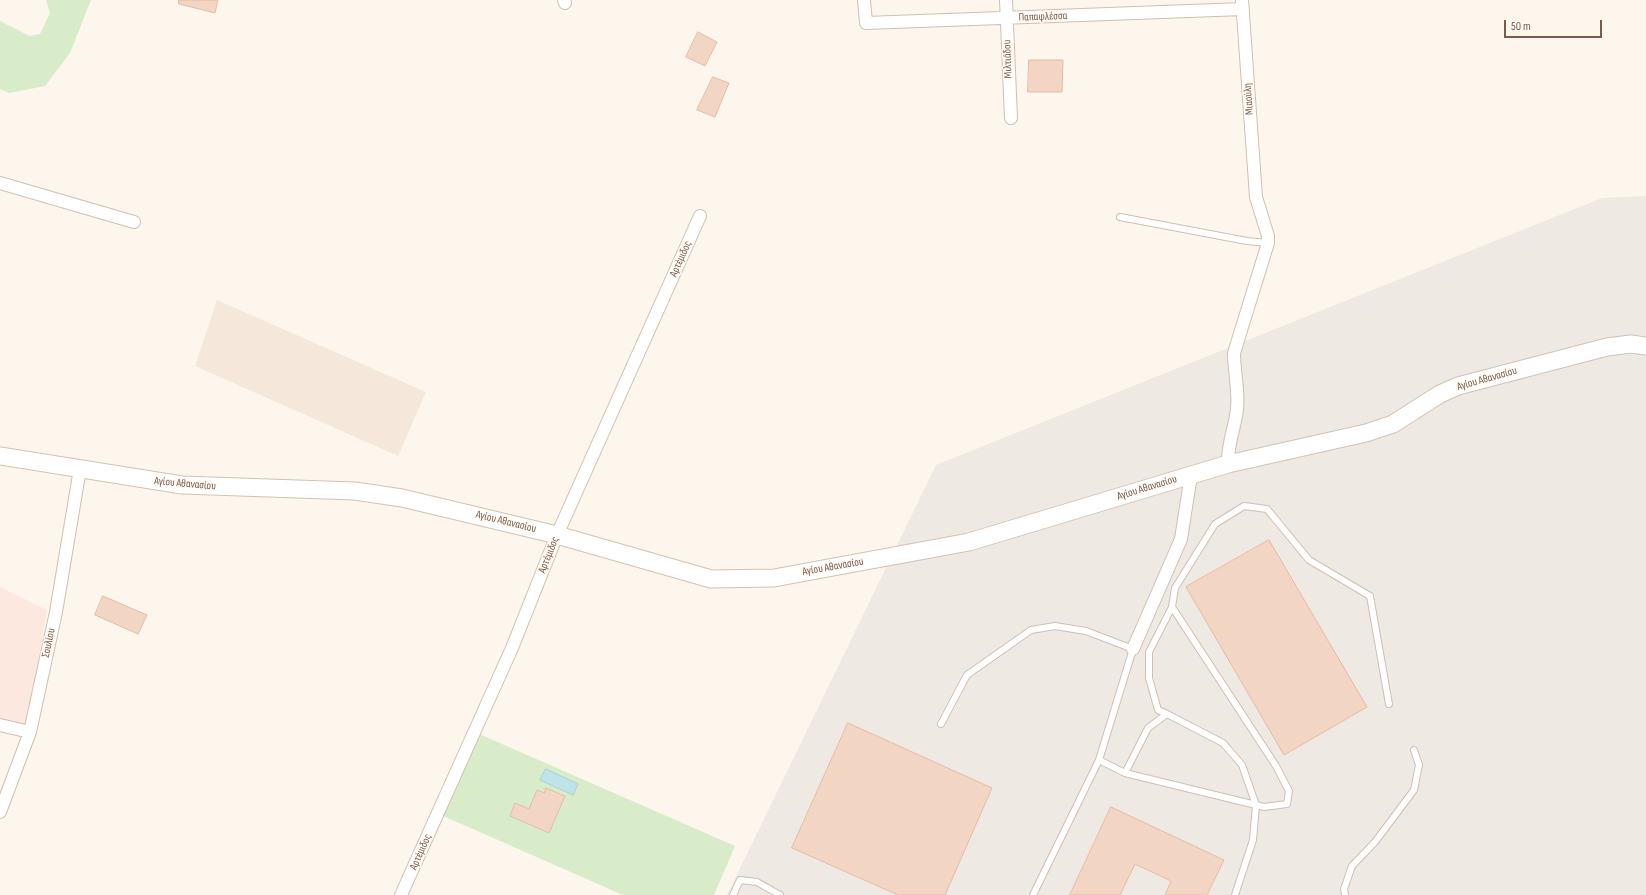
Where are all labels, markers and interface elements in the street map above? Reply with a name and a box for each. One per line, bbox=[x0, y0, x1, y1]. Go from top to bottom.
street label: Παπαφλέσσα bbox=[1018, 10, 1068, 24]
scale bar bbox=[1506, 12, 1604, 38]
text: 50 m bbox=[1511, 19, 1531, 34]
street label: Μιλτιάδου bbox=[1001, 40, 1015, 78]
street label: Μιαούλη bbox=[1241, 83, 1257, 115]
street label: Αρτέμιδος bbox=[667, 239, 695, 279]
street label: Αγίου Αθανασίου bbox=[1455, 364, 1519, 394]
street label: Αγίου Αθανασίου bbox=[1115, 473, 1179, 503]
street label: Αγίου Αθανασίου bbox=[154, 475, 216, 493]
street label: Αγίου Αθανασίου bbox=[474, 508, 538, 536]
street label: Αρτέμιδος bbox=[536, 535, 562, 575]
street label: Αγίου Αθανασίου bbox=[801, 555, 865, 579]
street label: Σουλίου bbox=[39, 627, 59, 659]
street label: Αρτέμιδος bbox=[407, 832, 435, 872]

